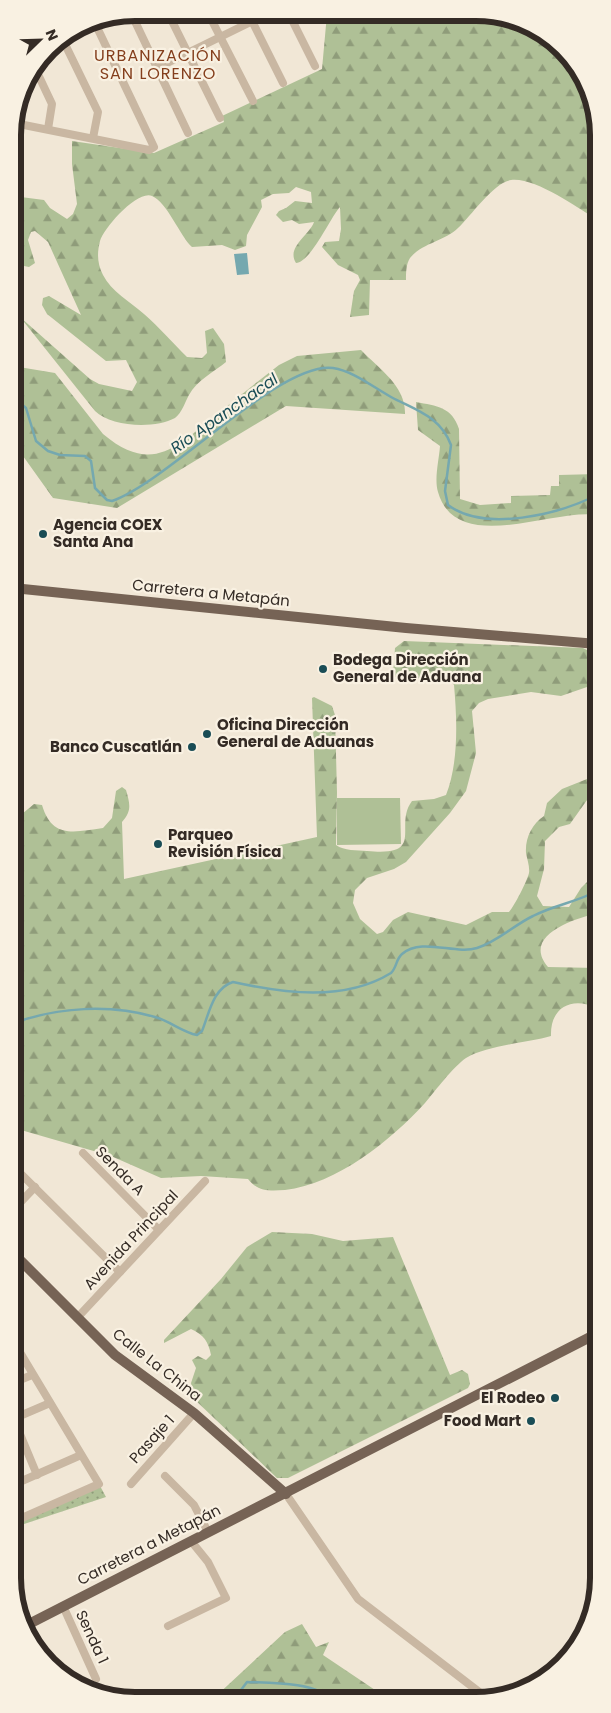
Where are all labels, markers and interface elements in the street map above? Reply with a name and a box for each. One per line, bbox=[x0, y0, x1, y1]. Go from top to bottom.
north arrow bbox=[15, 15, 65, 65]
text: N bbox=[41, 26, 63, 44]
district label: URBANIZACIÓN SAN LORENZO bbox=[94, 44, 222, 85]
water label: Río Apanchacal bbox=[166, 368, 283, 459]
place label: Agencia COEX Santa Ana bbox=[53, 514, 163, 552]
marker: Agencia COEX Santa Ana bbox=[37, 528, 49, 540]
street label: Carretera a Metapán bbox=[131, 574, 291, 611]
place label: Bodega Dirección General de Aduana bbox=[333, 649, 482, 687]
marker: Bodega Dirección General de Aduana bbox=[317, 663, 329, 675]
place label: Oficina Dirección General de Aduanas bbox=[217, 714, 374, 752]
marker: Oficina Dirección General de Aduanas bbox=[201, 728, 213, 740]
place label: Banco Cuscatlán bbox=[50, 736, 182, 757]
marker: Banco Cuscatlán bbox=[186, 741, 198, 753]
place label: Parqueo Revisión Física bbox=[168, 824, 282, 862]
marker: Parqueo Revisión Física bbox=[152, 838, 164, 850]
street label: Senda A bbox=[91, 1141, 150, 1200]
street label: Avenida Principal bbox=[79, 1185, 183, 1294]
street label: Calle La China bbox=[108, 1323, 206, 1406]
place label: El Rodeo bbox=[481, 1387, 545, 1408]
marker: El Rodeo bbox=[549, 1392, 561, 1404]
street label: Pasaje 1 bbox=[124, 1410, 179, 1467]
place label: Food Mart bbox=[444, 1410, 521, 1431]
marker: Food Mart bbox=[525, 1415, 537, 1427]
street label: Carretera a Metapán bbox=[73, 1499, 224, 1590]
street label: Senda 1 bbox=[71, 1607, 114, 1667]

